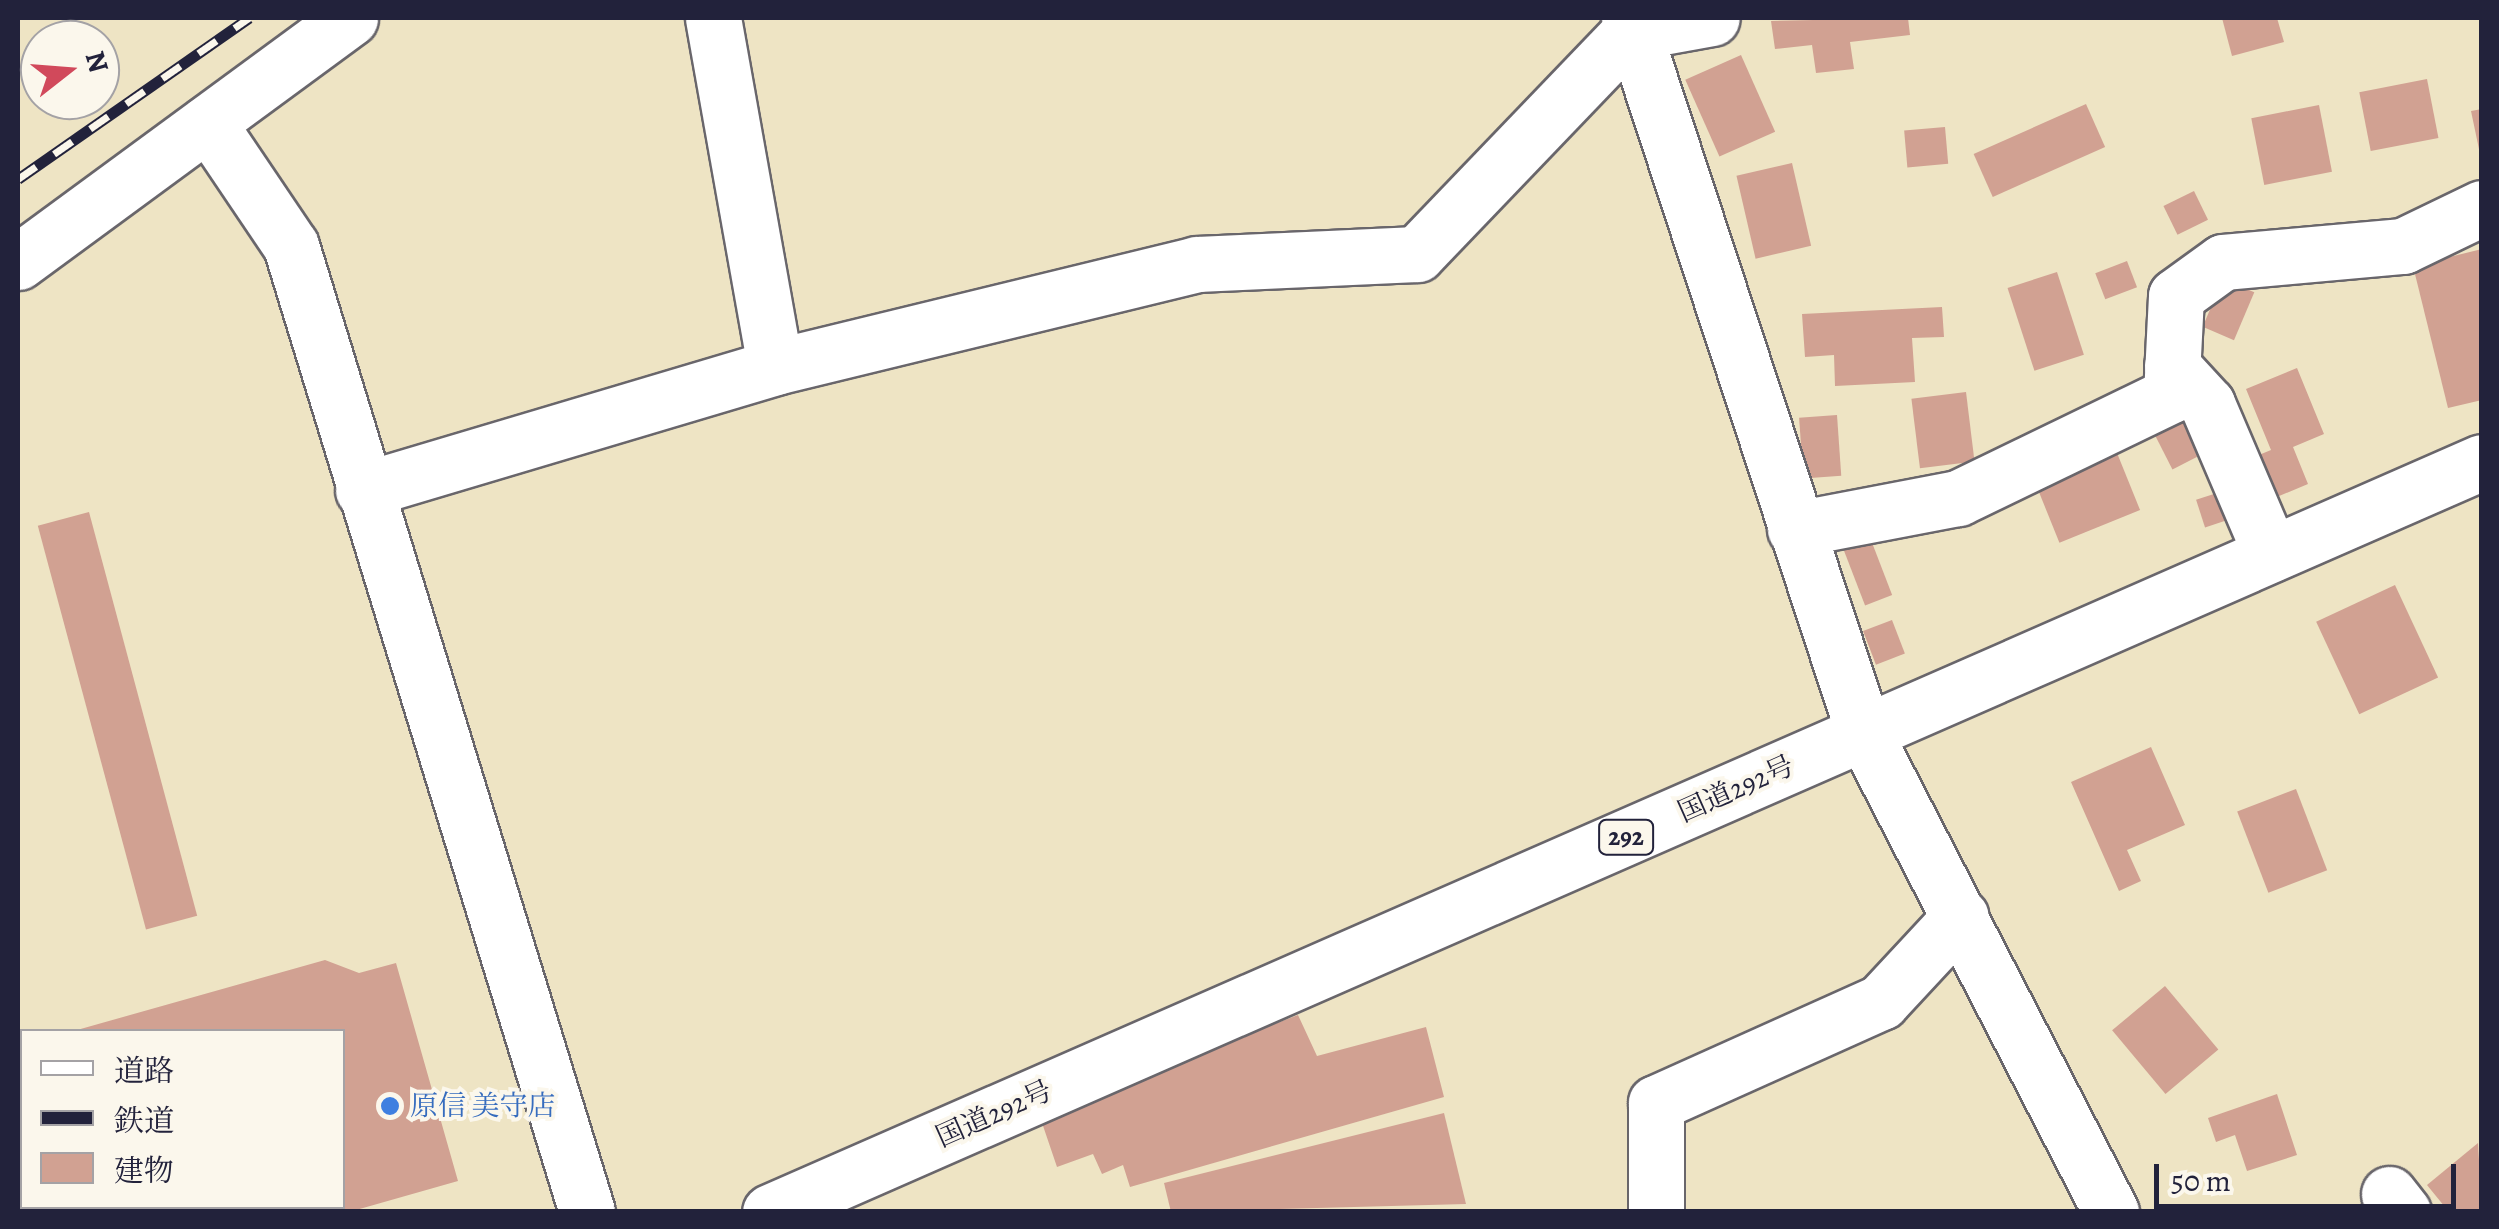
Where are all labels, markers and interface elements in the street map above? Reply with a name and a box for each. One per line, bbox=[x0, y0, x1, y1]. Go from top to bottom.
north arrow bbox=[20, 20, 120, 120]
text: N bbox=[76, 47, 118, 77]
street label: 国道292号 bbox=[1673, 749, 1799, 829]
road number: 292 bbox=[1596, 817, 1656, 857]
legend bbox=[20, 1029, 345, 1209]
text: 道路 bbox=[114, 1051, 174, 1091]
street label: 国道292号 bbox=[931, 1074, 1057, 1154]
place label: 原信 美守店 bbox=[410, 1089, 556, 1123]
marker: 原信 美守店 bbox=[379, 1095, 401, 1117]
text: 鉄道 bbox=[114, 1101, 174, 1141]
scale bar bbox=[2159, 1144, 2462, 1206]
text: 建物 bbox=[114, 1151, 174, 1191]
text: 50 m bbox=[2171, 1161, 2231, 1201]

